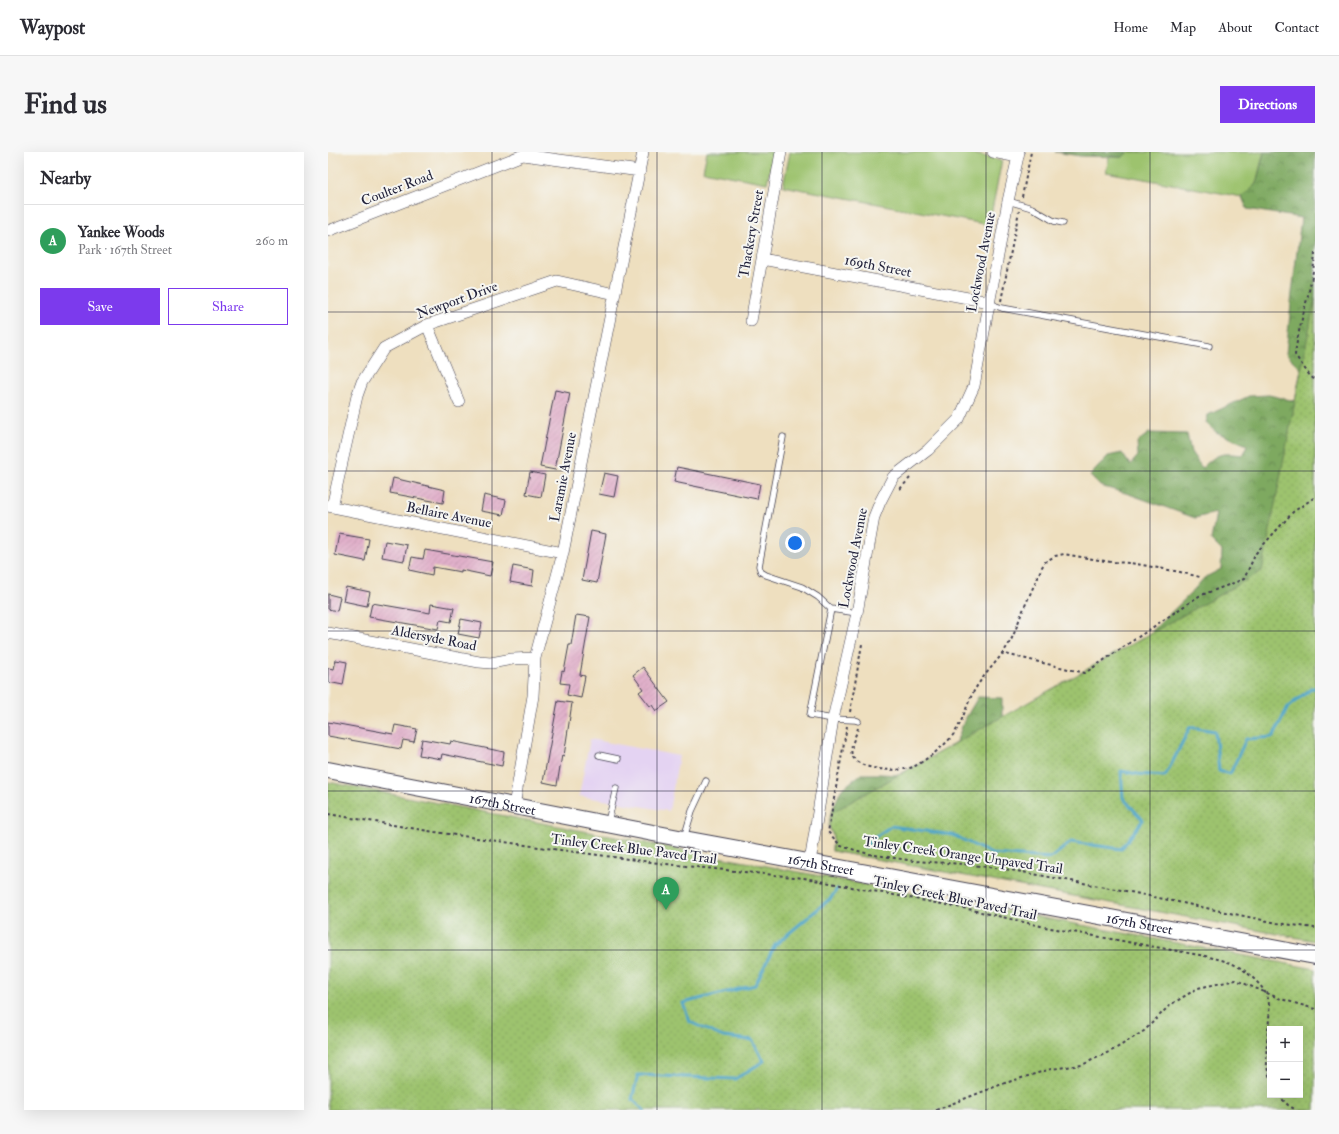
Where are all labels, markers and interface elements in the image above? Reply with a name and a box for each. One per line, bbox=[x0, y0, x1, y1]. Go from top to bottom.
text: Waypost bbox=[20, 16, 85, 40]
text: Home bbox=[1113, 19, 1148, 36]
text: Map bbox=[1170, 19, 1196, 36]
text: About bbox=[1218, 19, 1252, 36]
text: Contact bbox=[1274, 19, 1319, 36]
button: Directions bbox=[1220, 86, 1315, 123]
text: Find us bbox=[24, 87, 107, 122]
street label: Coulter Road bbox=[359, 166, 435, 209]
text: Nearby bbox=[40, 168, 91, 189]
street label: Thackery Street bbox=[735, 188, 768, 280]
street label: Lockwood Avenue bbox=[963, 210, 999, 313]
text: Yankee Woods bbox=[78, 223, 164, 242]
text: A bbox=[49, 233, 57, 249]
text: 260 m bbox=[255, 233, 288, 249]
text: Park · 167th Street bbox=[78, 242, 172, 258]
street label: 169th Street bbox=[843, 251, 913, 281]
street label: Newport Drive bbox=[414, 277, 500, 324]
button: Save bbox=[40, 288, 160, 325]
button: Share bbox=[168, 288, 288, 325]
street label: Laramie Avenue bbox=[546, 431, 580, 523]
street label: Bellaire Avenue bbox=[405, 498, 493, 532]
street label: Lockwood Avenue bbox=[835, 506, 871, 609]
your location bbox=[785, 533, 805, 553]
street label: Aldersyde Road bbox=[389, 621, 478, 656]
street label: 167th Street bbox=[468, 789, 538, 819]
street label: Tinley Creek Blue Paved Trail bbox=[550, 830, 718, 869]
street label: Tinley Creek Orange Unpaved Trail bbox=[862, 833, 1064, 878]
street label: 167th Street bbox=[787, 850, 856, 879]
street label: Tinley Creek Blue Paved Trail bbox=[871, 872, 1039, 925]
pin: A bbox=[653, 877, 679, 910]
street label: 167th Street bbox=[1105, 909, 1175, 938]
map controls bbox=[1267, 1026, 1303, 1098]
button: + bbox=[1267, 1026, 1303, 1062]
button: − bbox=[1267, 1062, 1303, 1098]

